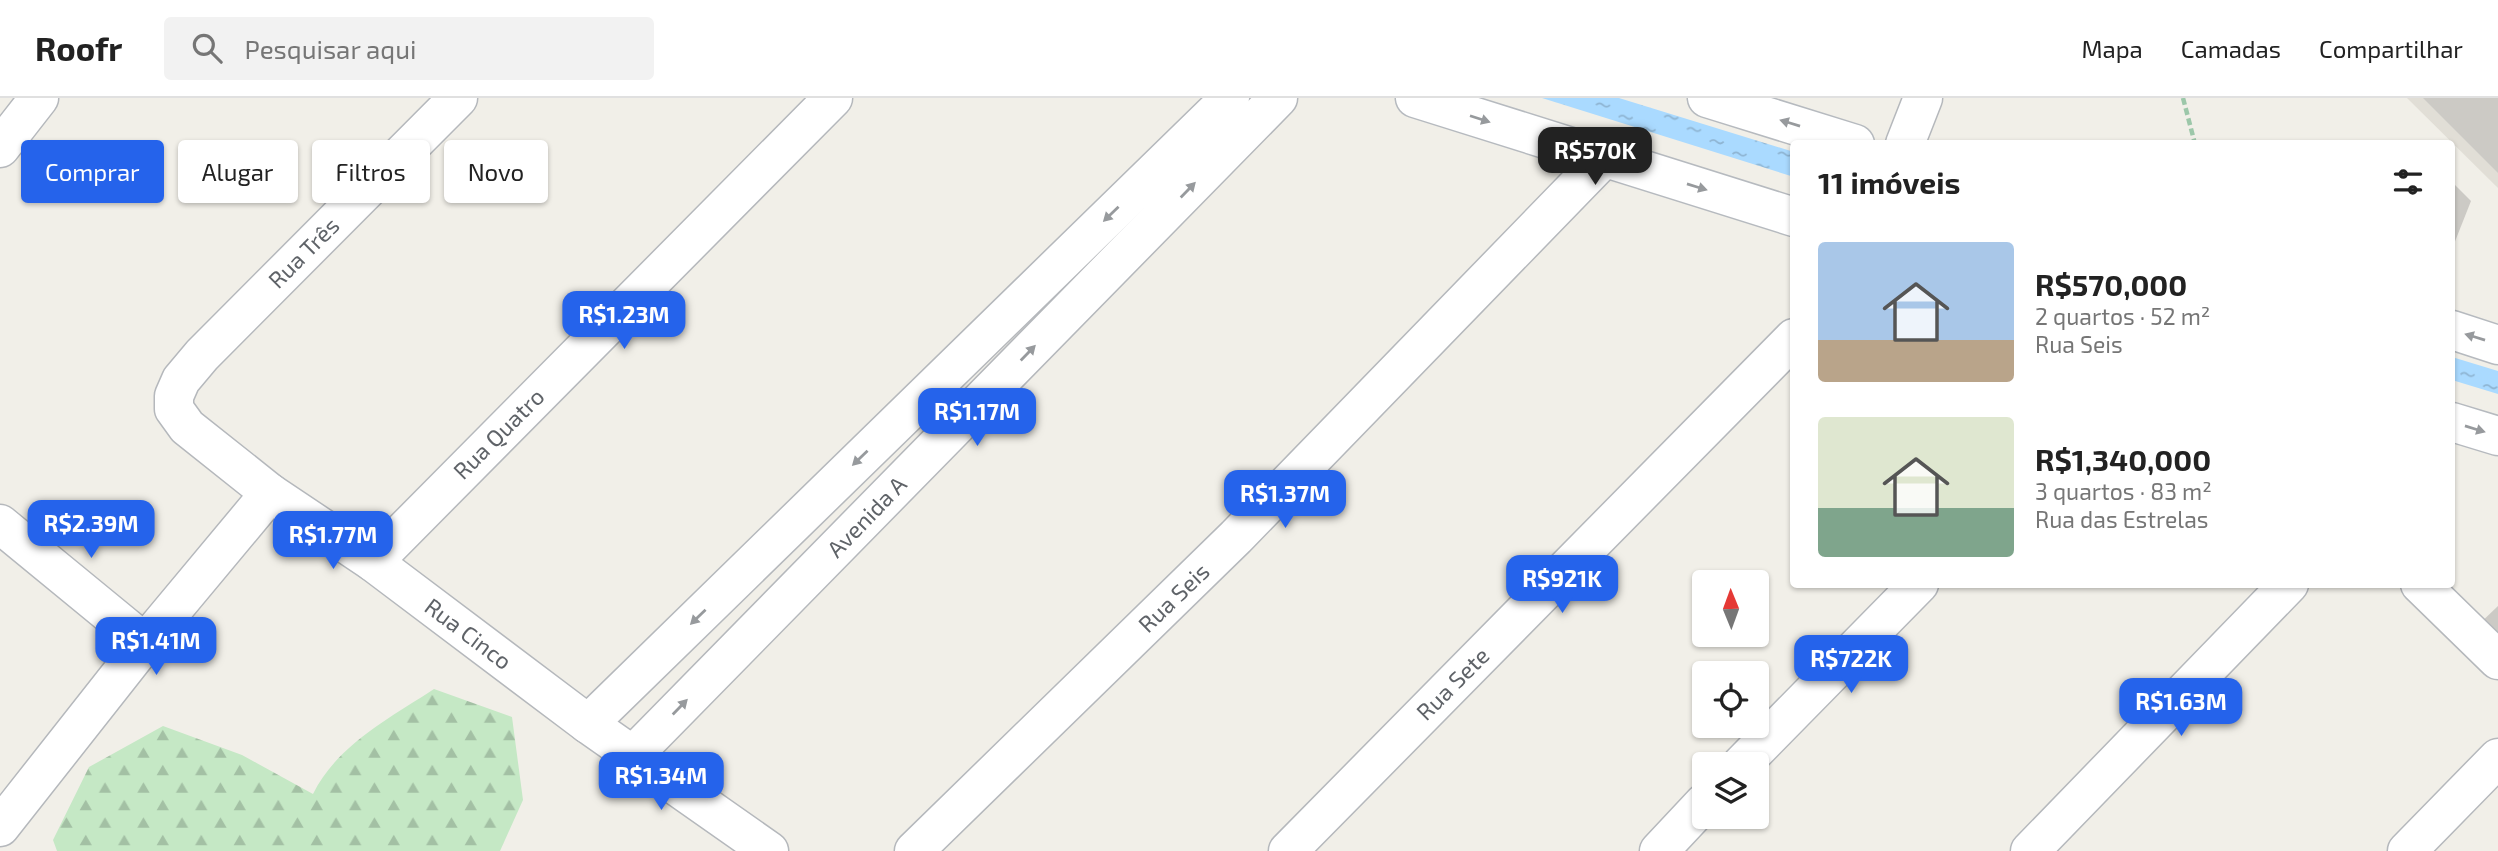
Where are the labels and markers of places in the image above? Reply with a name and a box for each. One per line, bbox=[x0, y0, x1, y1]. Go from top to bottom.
pin: R$570K bbox=[1538, 127, 1652, 187]
pin: R$1.23M bbox=[559, 292, 689, 351]
pin: R$1.17M bbox=[912, 388, 1042, 448]
pin: R$1.37M bbox=[1220, 470, 1350, 530]
pin: R$2.39M bbox=[26, 500, 156, 560]
pin: R$1.77M bbox=[268, 512, 398, 571]
pin: R$921K bbox=[1505, 556, 1619, 615]
pin: R$1.41M bbox=[91, 618, 221, 677]
pin: R$722K bbox=[1794, 636, 1908, 695]
pin: R$1.63M bbox=[2116, 678, 2246, 738]
pin: R$1.34M bbox=[596, 752, 726, 812]

